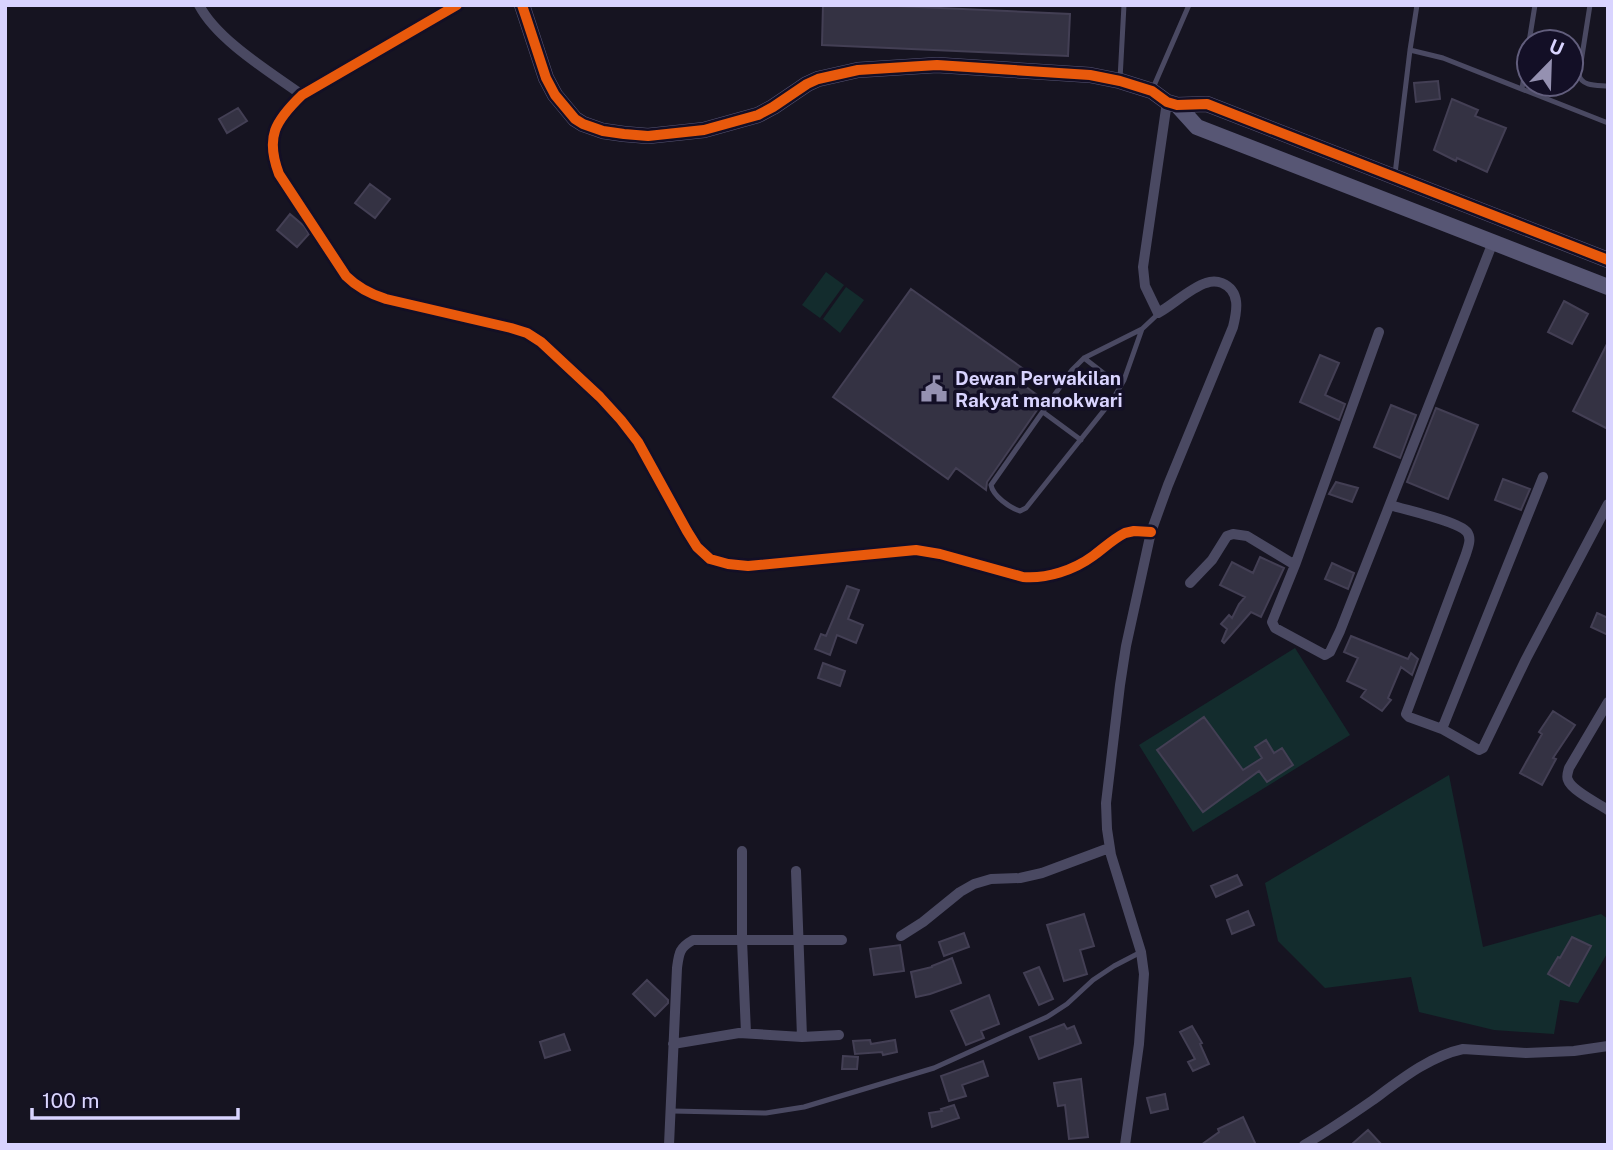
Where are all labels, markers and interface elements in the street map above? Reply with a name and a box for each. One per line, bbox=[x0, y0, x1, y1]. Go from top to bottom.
north arrow bbox=[1515, 28, 1585, 98]
text: U bbox=[1546, 35, 1567, 60]
place label: Dewan Perwakilan Rakyat manokwari bbox=[955, 367, 1123, 411]
public building icon: Dewan Perwakilan Rakyat manokwari bbox=[919, 374, 949, 404]
scale bar bbox=[32, 1076, 238, 1120]
text: 100 m bbox=[42, 1088, 99, 1113]

